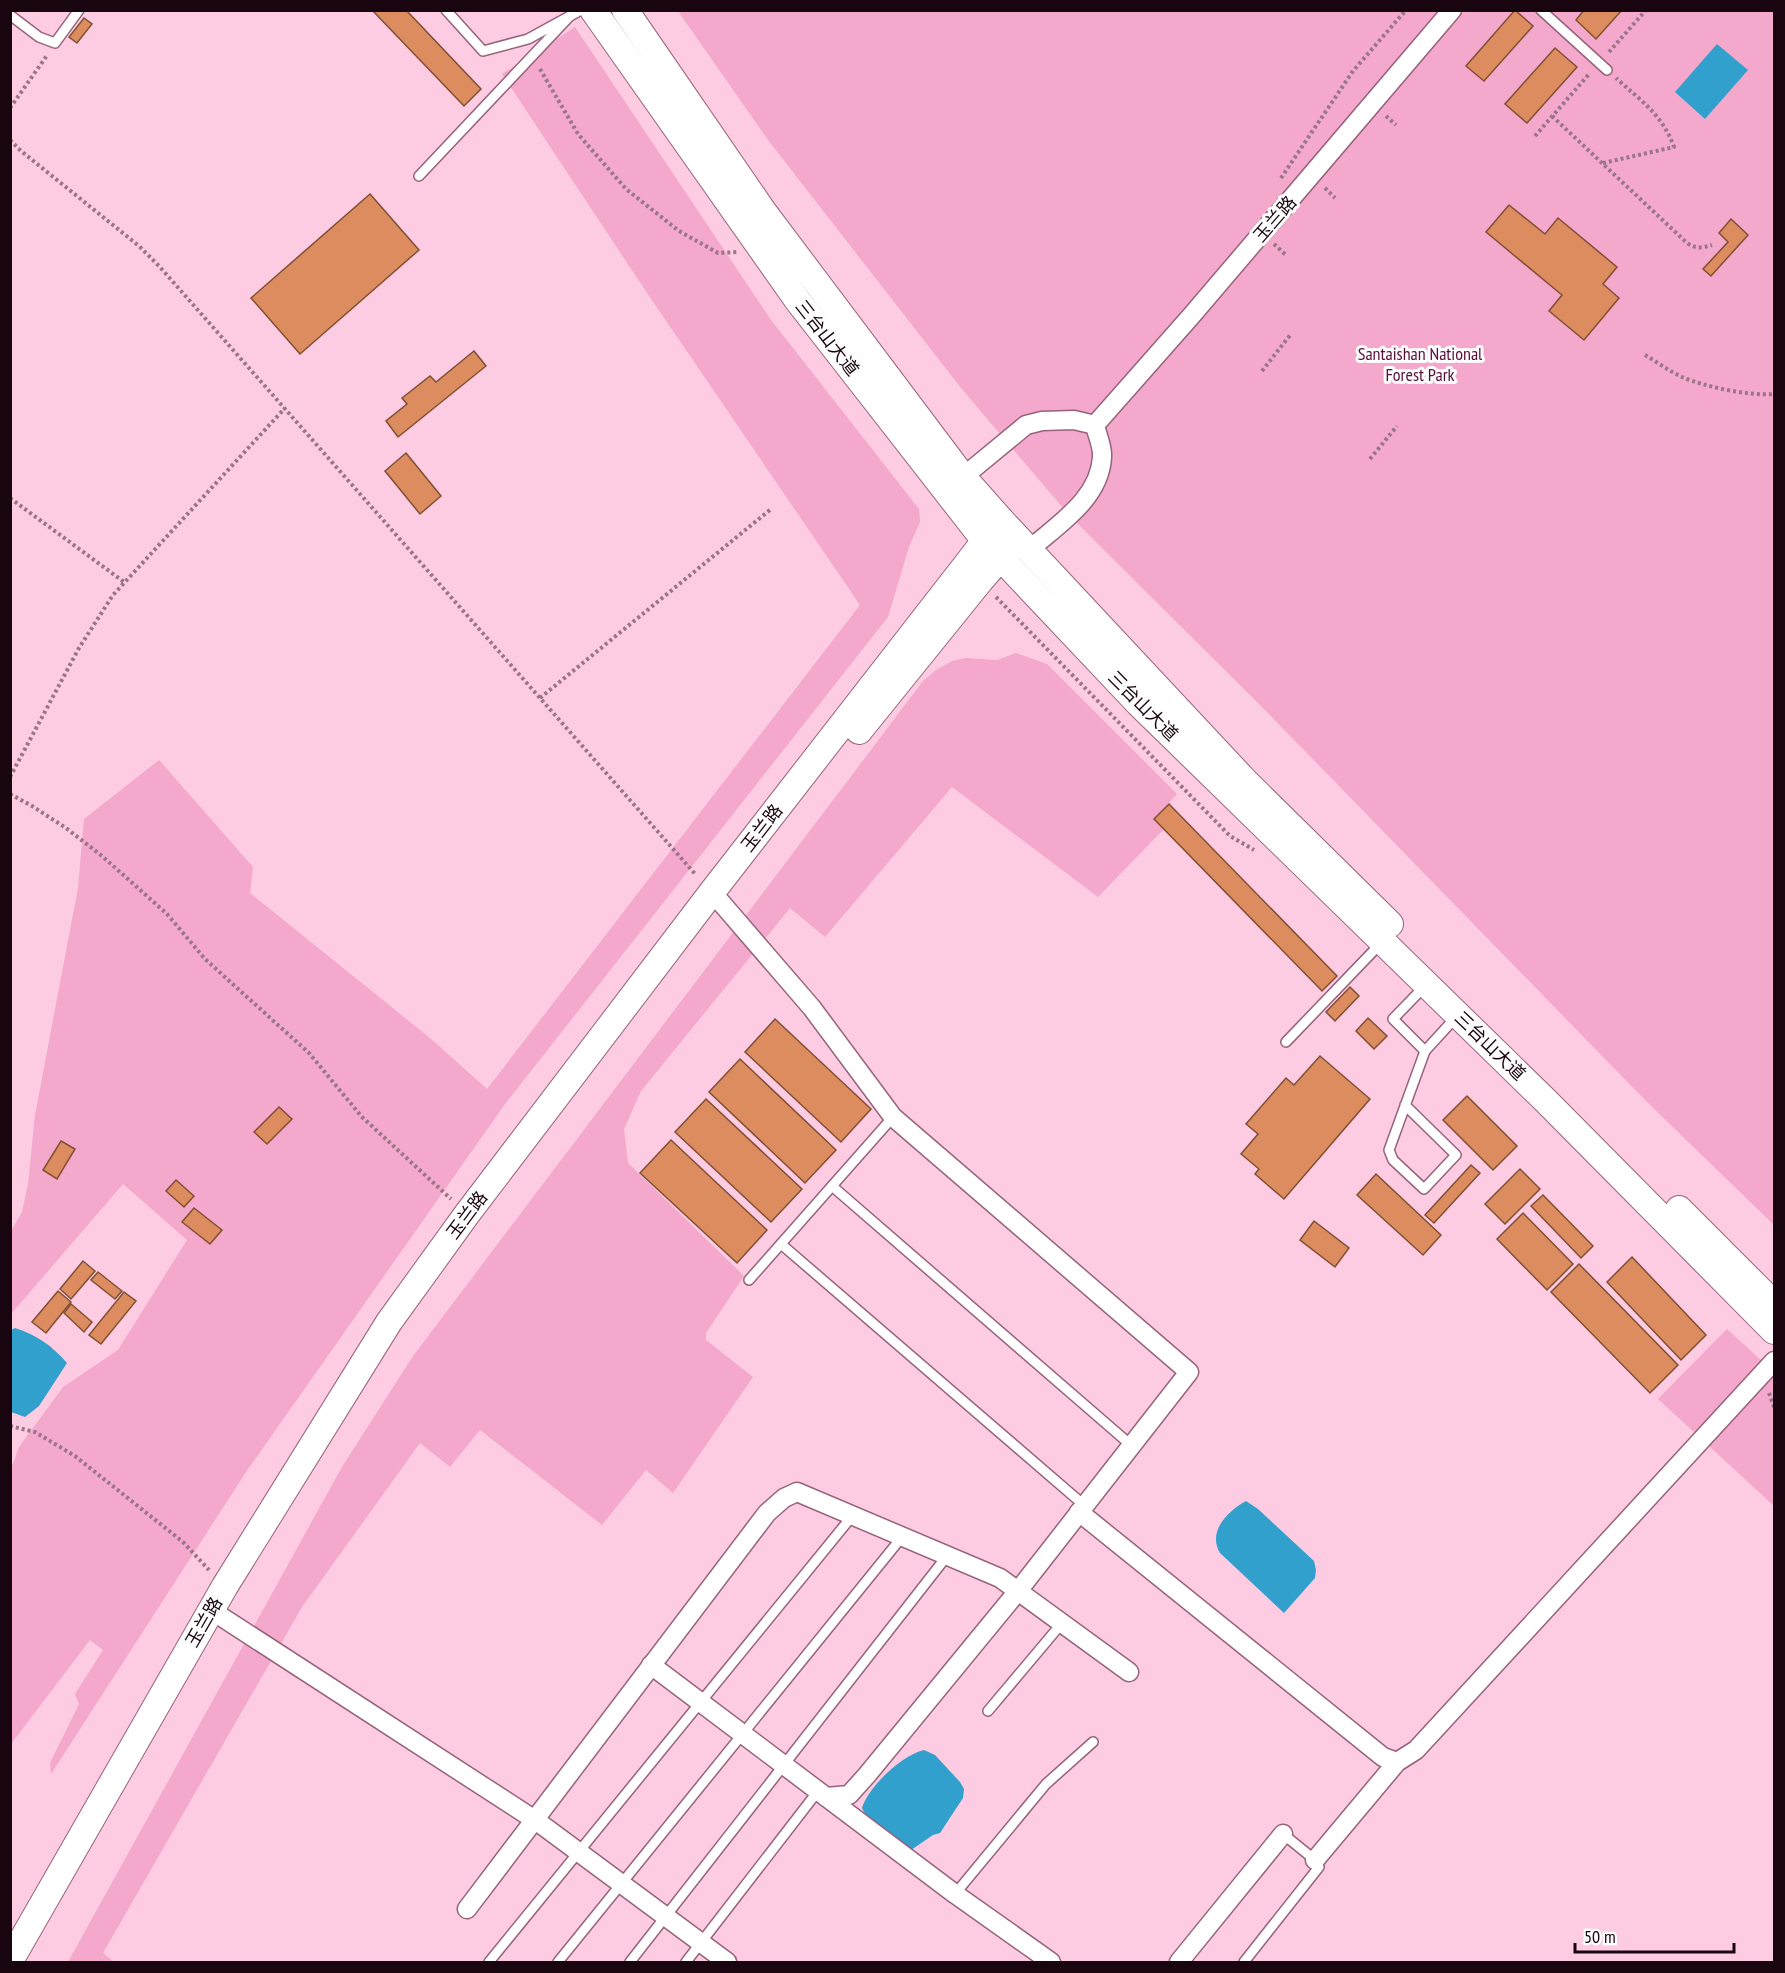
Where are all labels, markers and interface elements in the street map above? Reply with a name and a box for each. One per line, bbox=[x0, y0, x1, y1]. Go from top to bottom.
street label: 玉兰路 bbox=[1248, 191, 1301, 247]
street label: 三台山大道 bbox=[791, 295, 864, 380]
park label: Santaishan National Forest Park bbox=[1358, 342, 1483, 386]
street label: 三台山大道 bbox=[1103, 666, 1183, 746]
street label: 玉兰路 bbox=[736, 799, 787, 856]
street label: 三台山大道 bbox=[1450, 1006, 1531, 1085]
street label: 玉兰路 bbox=[441, 1186, 492, 1243]
street label: 玉兰路 bbox=[180, 1593, 227, 1651]
scale bar bbox=[1575, 1916, 1734, 1954]
text: 50 m bbox=[1584, 1925, 1616, 1948]

